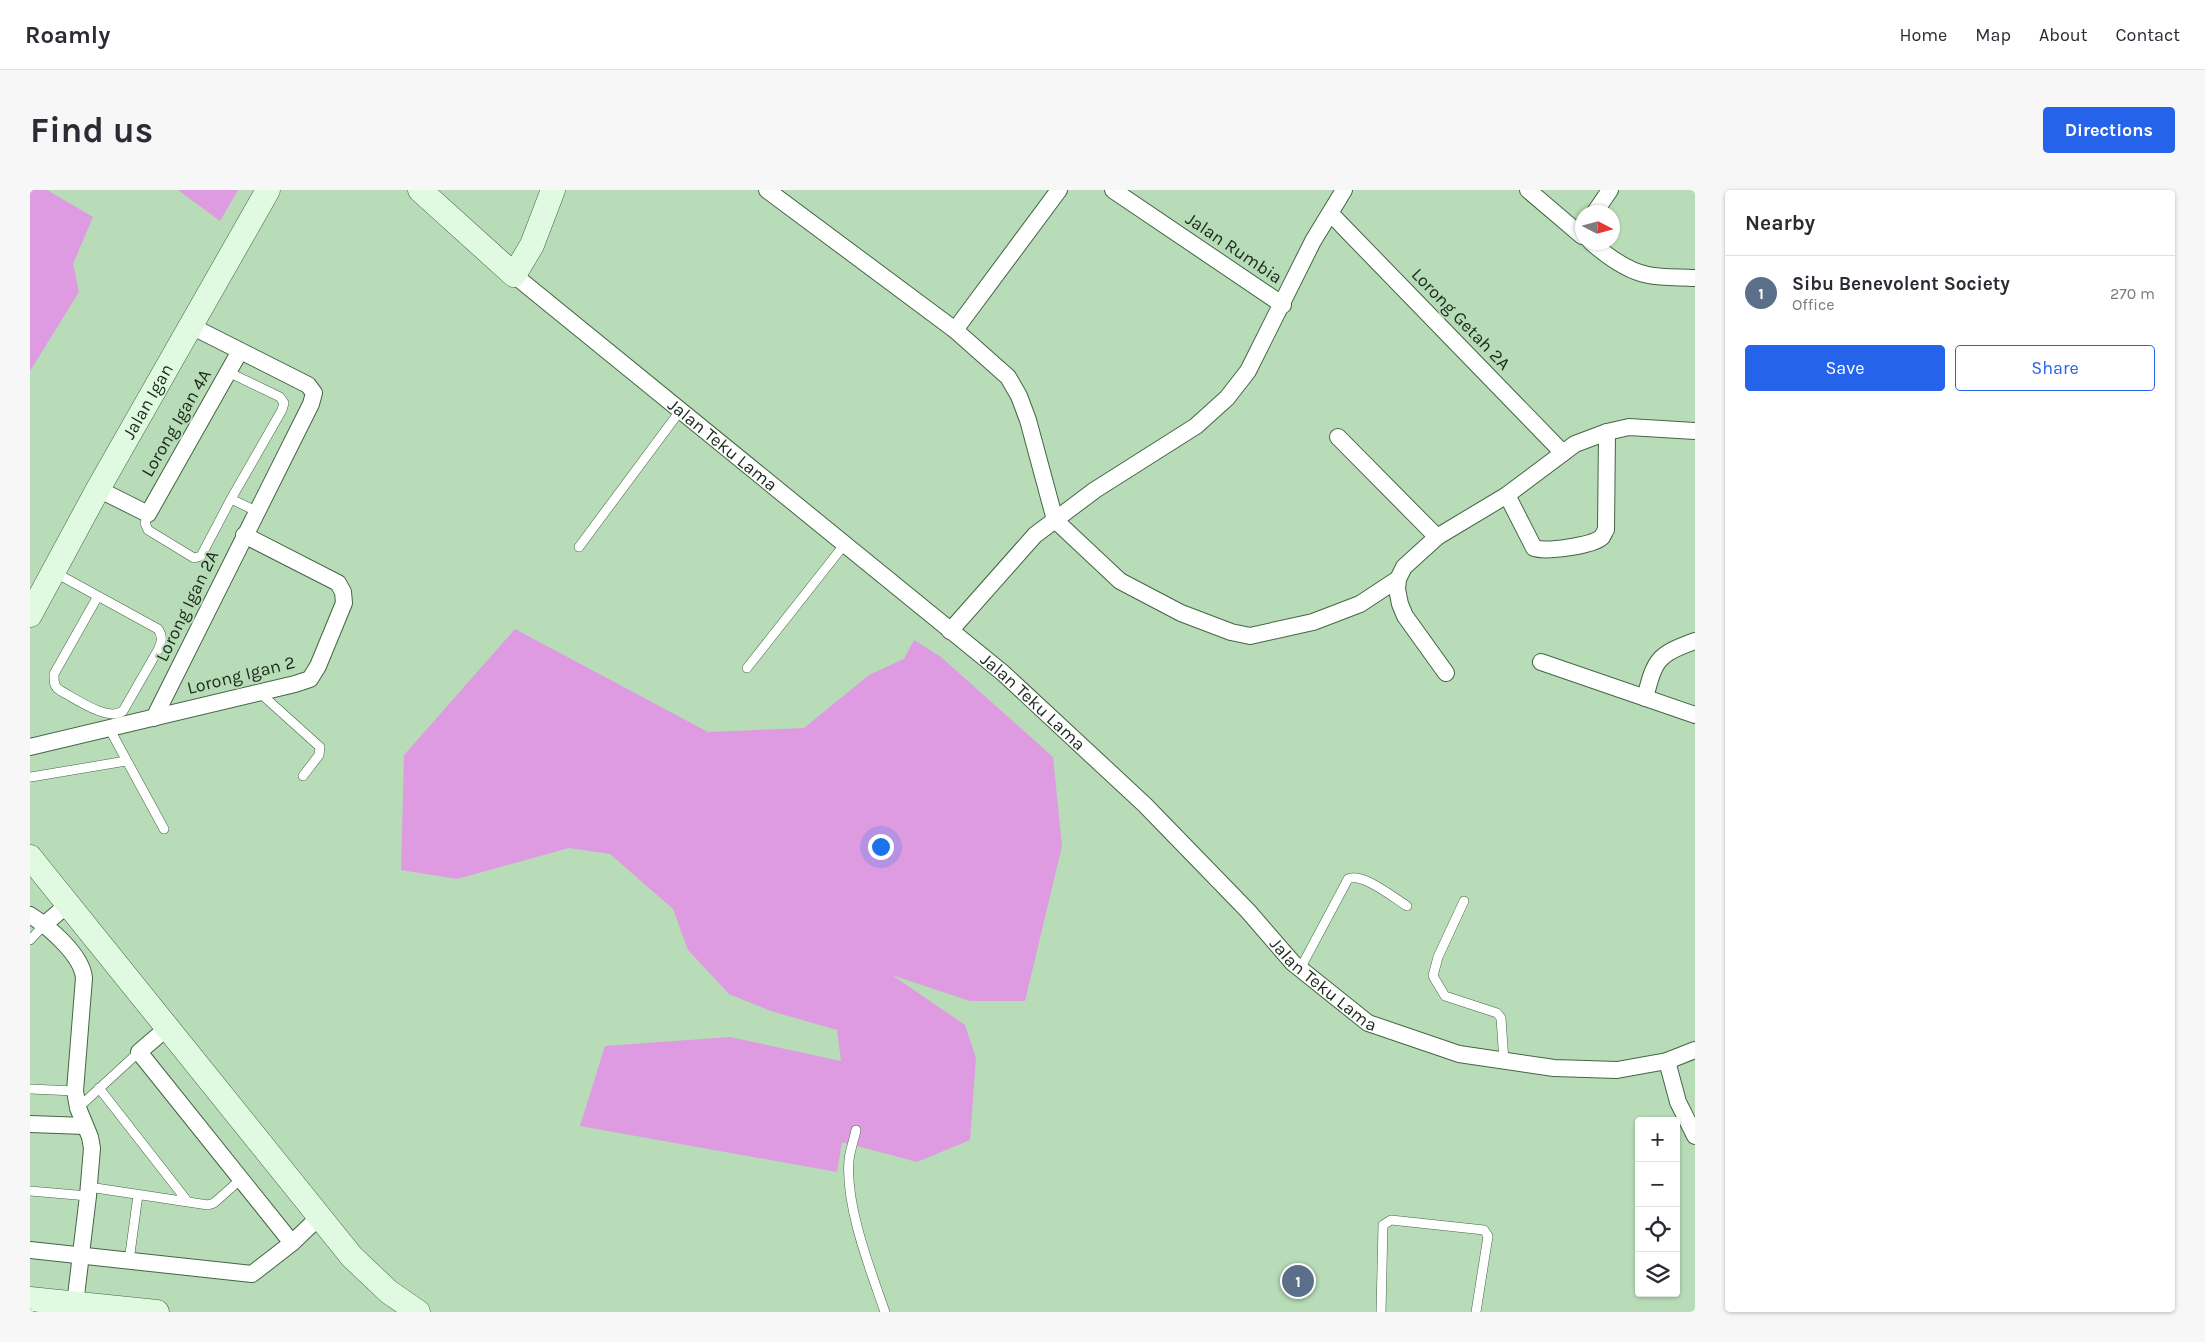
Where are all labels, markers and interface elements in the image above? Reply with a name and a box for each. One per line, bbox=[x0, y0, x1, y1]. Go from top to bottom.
text: Roamly bbox=[25, 21, 110, 49]
text: Home bbox=[1899, 24, 1947, 46]
text: Map bbox=[1975, 24, 2011, 46]
text: About bbox=[2039, 24, 2088, 46]
text: Contact bbox=[2116, 24, 2180, 46]
button: Directions bbox=[2043, 107, 2175, 153]
text: Find us bbox=[30, 110, 153, 151]
north arrow bbox=[1575, 205, 1620, 250]
street label: Jalan Rumbia bbox=[1181, 208, 1287, 288]
text: Nearby bbox=[1745, 211, 1815, 235]
street label: Lorong Getah 2A bbox=[1407, 263, 1515, 375]
text: Sibu Benevolent Society bbox=[1792, 273, 2010, 295]
text: 1 bbox=[1758, 284, 1764, 303]
text: 270 m bbox=[2110, 284, 2155, 303]
text: Office bbox=[1792, 295, 1835, 314]
button: Save bbox=[1745, 345, 1945, 391]
button: Share bbox=[1955, 345, 2155, 391]
street label: Jalan Igan bbox=[118, 360, 178, 443]
street label: Lorong Igan 4A bbox=[136, 365, 216, 481]
street label: Jalan Teku Lama bbox=[663, 394, 782, 496]
street label: Lorong Igan 2A bbox=[151, 547, 223, 665]
street label: Jalan Teku Lama bbox=[976, 648, 1090, 755]
street label: Lorong Igan 2 bbox=[185, 651, 297, 699]
your location bbox=[868, 834, 894, 860]
street label: Jalan Teku Lama bbox=[1265, 933, 1379, 1036]
map controls bbox=[1635, 1117, 1680, 1297]
button: + bbox=[1635, 1117, 1680, 1162]
button: − bbox=[1635, 1162, 1680, 1207]
button: locate bbox=[1635, 1207, 1680, 1252]
button: layers bbox=[1635, 1252, 1680, 1297]
pin: 1 bbox=[1282, 1262, 1314, 1300]

